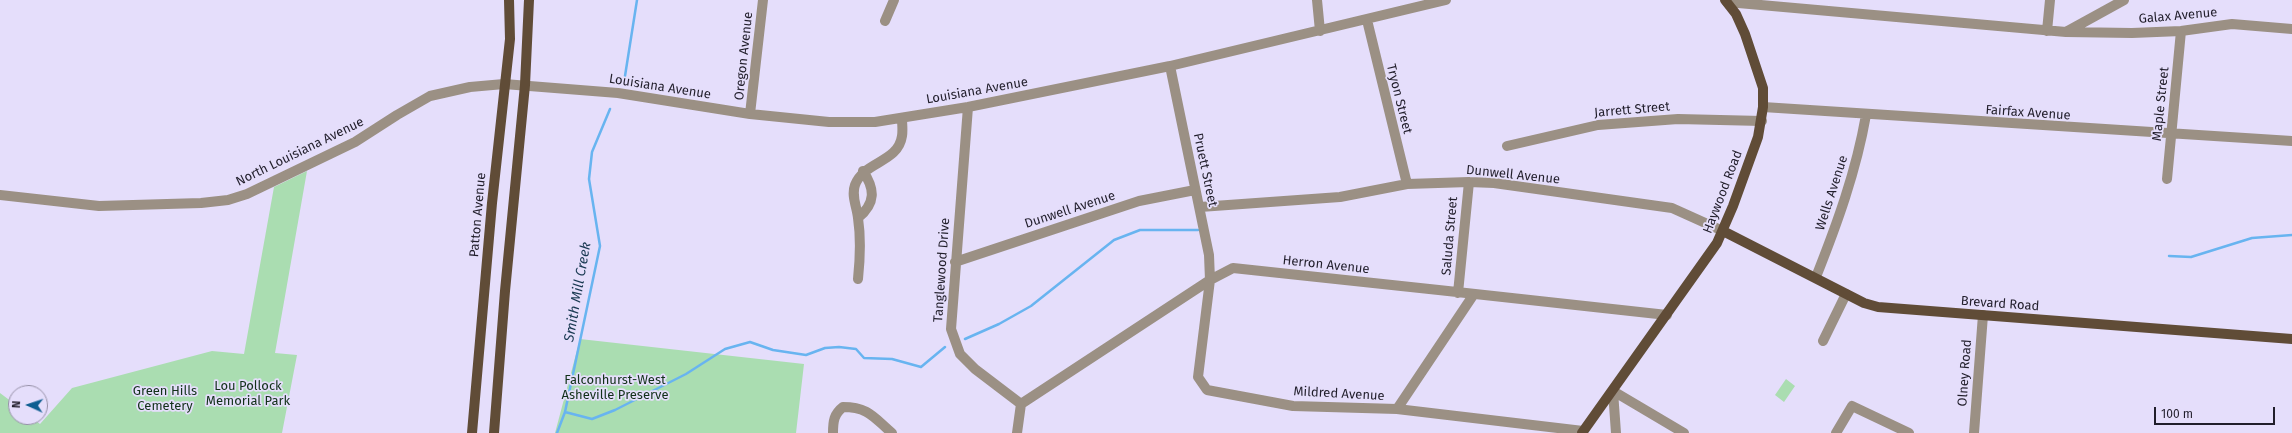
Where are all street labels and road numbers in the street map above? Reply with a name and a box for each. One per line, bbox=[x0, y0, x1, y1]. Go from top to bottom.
street label: Galax Avenue bbox=[2138, 5, 2218, 27]
street label: Oregon Avenue bbox=[732, 11, 756, 101]
street label: Tryon Street bbox=[1383, 62, 1415, 136]
street label: Maple Street bbox=[2149, 66, 2173, 142]
street label: Louisiana Avenue bbox=[608, 71, 712, 103]
street label: Louisiana Avenue bbox=[925, 74, 1029, 108]
street label: Jarrett Street bbox=[1594, 99, 1670, 121]
street label: Fairfax Avenue bbox=[1985, 102, 2071, 124]
street label: North Louisiana Avenue bbox=[234, 114, 366, 190]
street label: Pruett Street bbox=[1190, 132, 1220, 208]
street label: Haywood Road bbox=[1700, 148, 1746, 236]
street label: Wells Avenue bbox=[1813, 154, 1851, 232]
street label: Dunwell Avenue bbox=[1465, 162, 1561, 188]
street label: Patton Avenue bbox=[467, 172, 489, 258]
street label: Dunwell Avenue bbox=[1023, 188, 1117, 232]
street label: Saluda Street bbox=[1439, 196, 1461, 276]
street label: Tanglewood Drive bbox=[931, 217, 953, 323]
street label: Herron Avenue bbox=[1282, 253, 1370, 277]
street label: Brevard Road bbox=[1960, 293, 2040, 315]
street label: Olney Road bbox=[1955, 339, 1975, 407]
street label: Mildred Avenue bbox=[1293, 384, 1385, 404]

